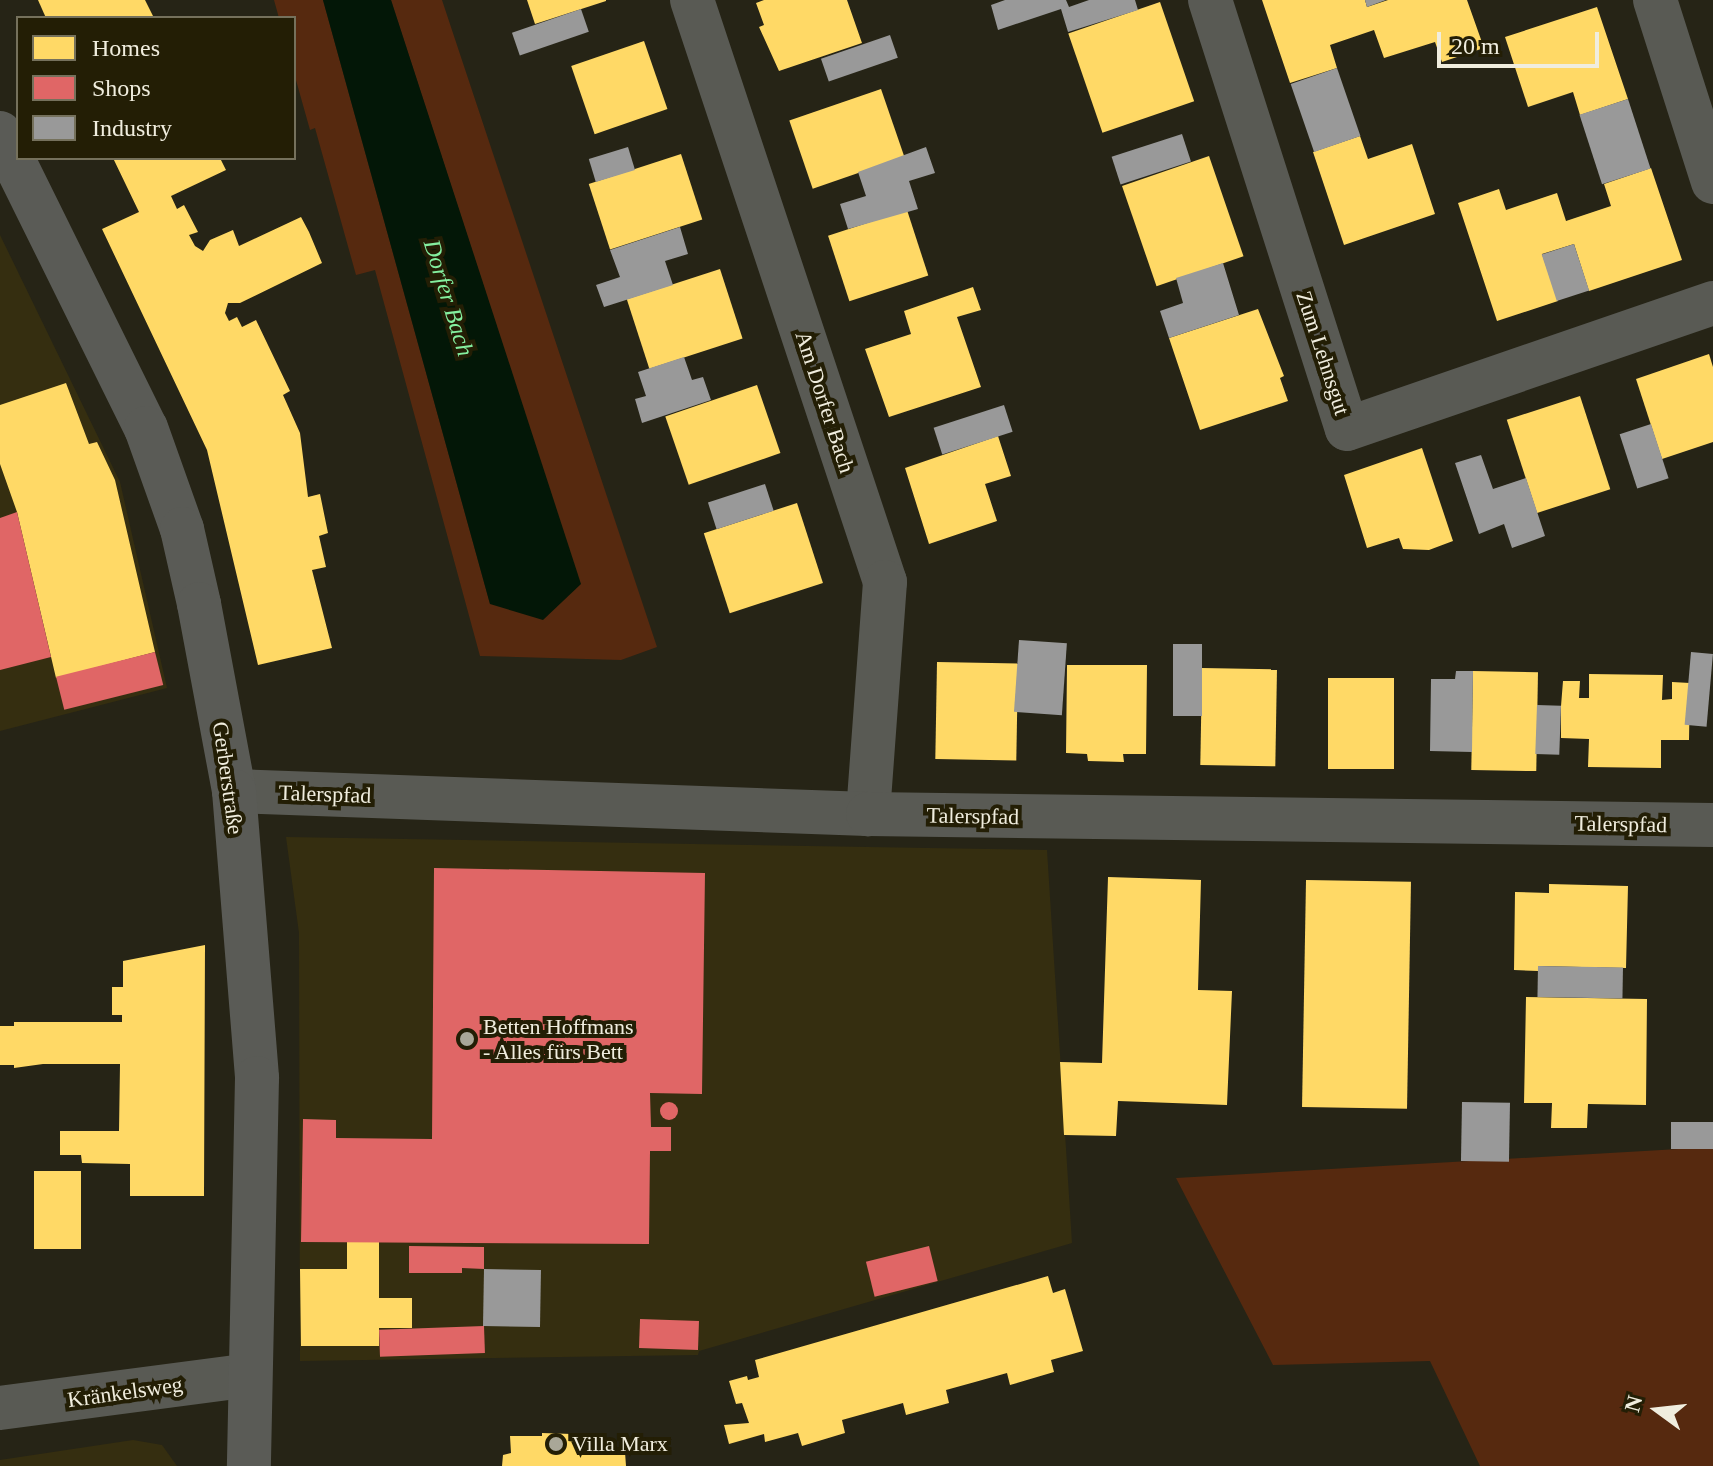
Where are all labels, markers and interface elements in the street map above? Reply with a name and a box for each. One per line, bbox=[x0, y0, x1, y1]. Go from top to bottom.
legend bbox=[16, 16, 296, 160]
scale bar bbox=[1441, 16, 1603, 66]
text: 20 m bbox=[1451, 33, 1500, 59]
text: Homes bbox=[92, 35, 160, 61]
text: Shops bbox=[92, 75, 151, 101]
text: Industry bbox=[92, 115, 172, 141]
water label: Dorfer Bach bbox=[417, 236, 479, 360]
street label: Zum Lehnsgut bbox=[1291, 288, 1355, 418]
street label: Am Dorfer Bach bbox=[790, 328, 860, 476]
street label: Gerberstraße bbox=[207, 720, 249, 836]
street label: Talerspfad bbox=[278, 779, 372, 809]
street label: Talerspfad bbox=[927, 802, 1019, 830]
street label: Talerspfad bbox=[1575, 810, 1667, 838]
place label: Betten Hoffmans - Alles fürs Bett bbox=[483, 1013, 634, 1064]
marker: Betten Hoffmans - Alles fürs Bett bbox=[458, 1030, 476, 1048]
north arrow bbox=[1617, 1370, 1697, 1450]
street label: Kränkelsweg bbox=[66, 1371, 184, 1413]
text: N bbox=[1619, 1393, 1647, 1415]
place label: Villa Marx bbox=[572, 1431, 668, 1457]
marker: Villa Marx bbox=[547, 1435, 565, 1453]

